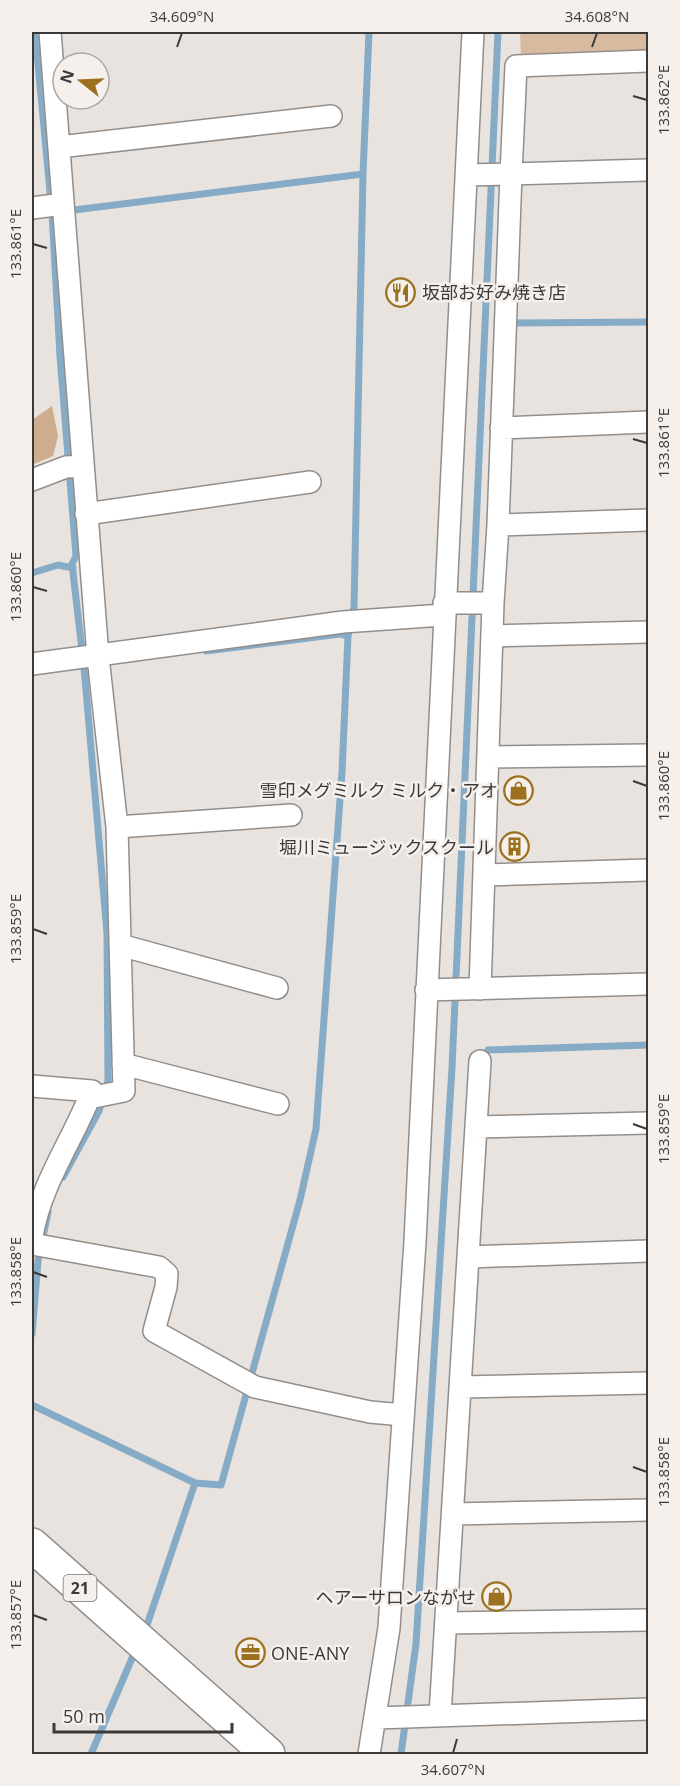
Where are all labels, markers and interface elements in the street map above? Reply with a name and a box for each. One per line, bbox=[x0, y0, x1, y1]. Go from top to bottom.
text: 34.609°N bbox=[150, 6, 214, 26]
text: 34.608°N bbox=[565, 6, 629, 26]
north arrow bbox=[51, 51, 111, 111]
text: 133.862°E bbox=[653, 65, 673, 135]
text: N bbox=[54, 67, 79, 86]
text: 133.861°E bbox=[5, 209, 25, 279]
restaurant icon: 坂部お好み焼き店 bbox=[385, 276, 417, 308]
place label: 坂部お好み焼き店 bbox=[422, 280, 566, 304]
text: 133.861°E bbox=[653, 408, 673, 478]
text: 133.860°E bbox=[5, 552, 25, 622]
text: 133.860°E bbox=[653, 751, 673, 821]
shop icon: 雪印メグミルク ミルク・アオ bbox=[503, 774, 535, 806]
place label: 雪印メグミルク ミルク・アオ bbox=[260, 778, 498, 802]
building icon: 堀川ミュージックスクール bbox=[499, 831, 531, 863]
place label: 堀川ミュージックスクール bbox=[279, 835, 494, 859]
text: 133.859°E bbox=[5, 894, 25, 964]
text: 133.859°E bbox=[653, 1094, 673, 1164]
text: 133.858°E bbox=[5, 1237, 25, 1307]
text: 133.858°E bbox=[653, 1437, 673, 1507]
road number: 21 bbox=[64, 1575, 97, 1601]
text: 133.857°E bbox=[5, 1580, 25, 1650]
shop icon: ヘアーサロンながせ bbox=[481, 1581, 513, 1613]
place label: ヘアーサロンながせ bbox=[315, 1585, 476, 1609]
office icon: ONE-ANY bbox=[234, 1637, 266, 1669]
place label: ONE-ANY bbox=[271, 1641, 350, 1665]
scale bar bbox=[54, 1696, 232, 1734]
text: 50 m bbox=[63, 1704, 105, 1728]
text: 34.607°N bbox=[421, 1759, 485, 1779]

